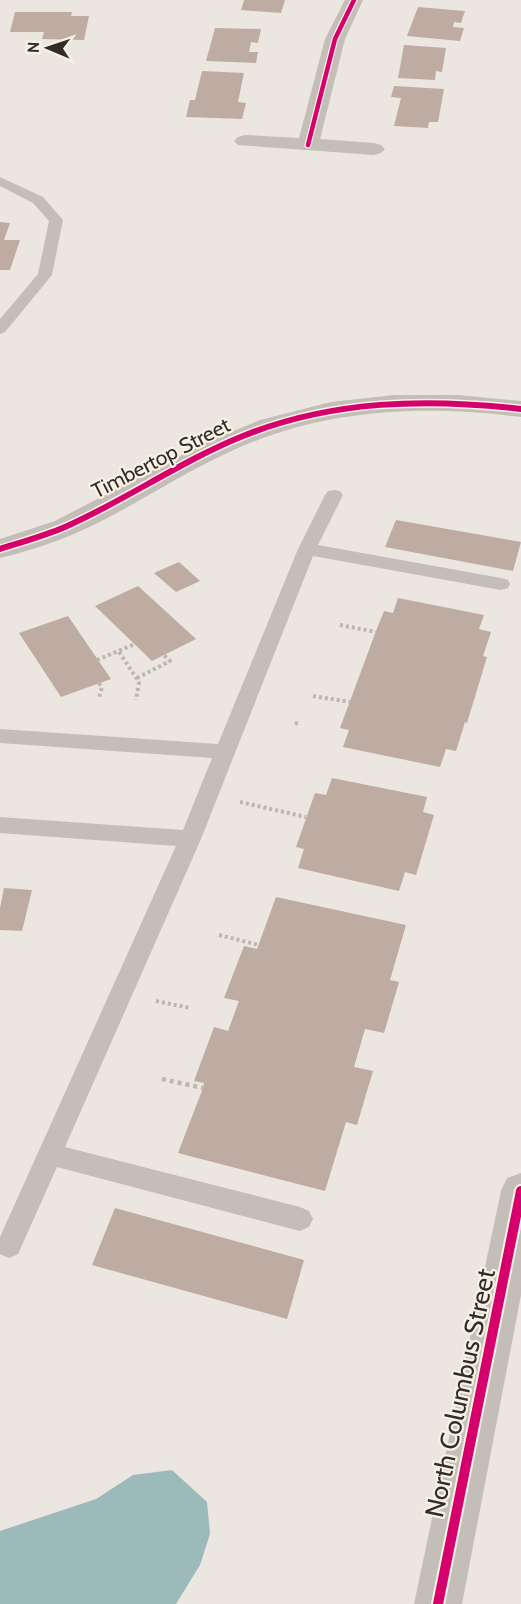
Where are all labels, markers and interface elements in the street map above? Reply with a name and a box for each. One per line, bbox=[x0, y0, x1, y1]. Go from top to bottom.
north arrow bbox=[18, 18, 78, 78]
text: N bbox=[24, 42, 43, 53]
street label: Timbertop Street bbox=[87, 412, 234, 503]
street label: North Columbus Street bbox=[418, 1266, 502, 1520]

